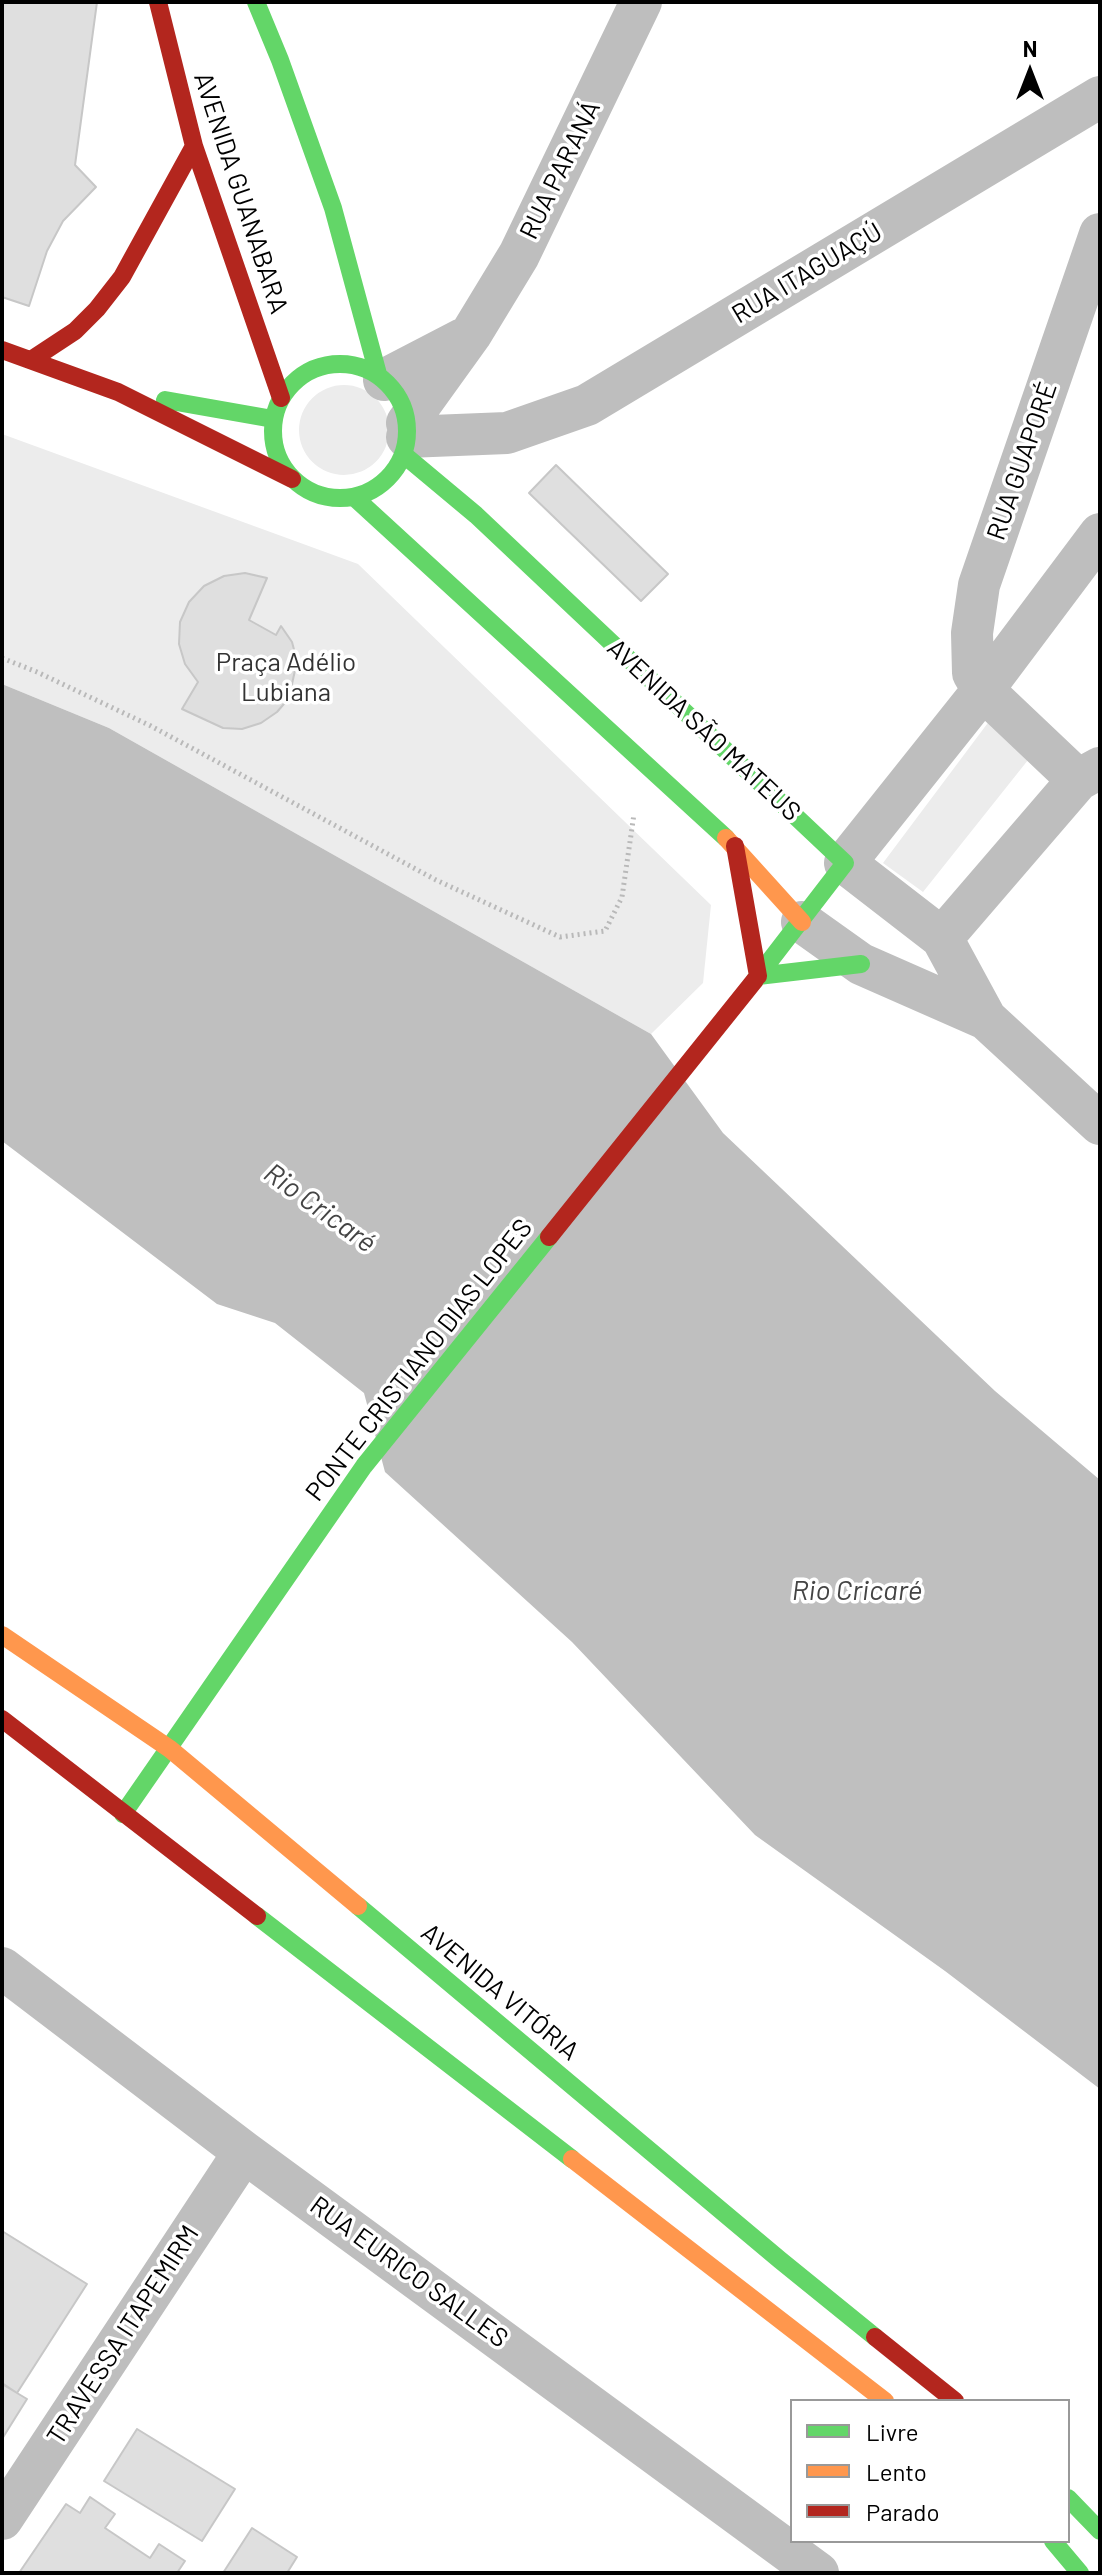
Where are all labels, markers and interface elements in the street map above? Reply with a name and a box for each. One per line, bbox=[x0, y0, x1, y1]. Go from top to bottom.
north arrow bbox=[990, 32, 1070, 112]
text: N bbox=[1023, 35, 1037, 61]
street label: AVENIDA GUANABARA bbox=[187, 68, 295, 318]
street label: RUA PARANÁ bbox=[513, 96, 607, 244]
street label: RUA ITAGUAÇÚ bbox=[726, 216, 888, 330]
street label: RUA GUAPORÉ bbox=[980, 378, 1064, 544]
street label: AVENIDA SÃO MATEUS bbox=[601, 632, 807, 828]
park label: Praça Adélio Lubiana bbox=[216, 646, 356, 708]
water label: Rio Cricaré bbox=[257, 1156, 383, 1260]
street label: PONTE CRISTIANO DIAS LOPES bbox=[299, 1213, 539, 1507]
water label: Rio Cricaré bbox=[792, 1574, 922, 1608]
street label: AVENIDA VITÓRIA bbox=[415, 1917, 585, 2067]
street label: RUA EURICO SALLES bbox=[304, 2190, 514, 2354]
street label: TRAVESSA ITAPEMIRM bbox=[40, 2220, 206, 2450]
legend bbox=[790, 2399, 1070, 2543]
text: Livre bbox=[866, 2417, 919, 2446]
text: Lento bbox=[866, 2457, 927, 2486]
text: Parado bbox=[866, 2497, 940, 2526]

